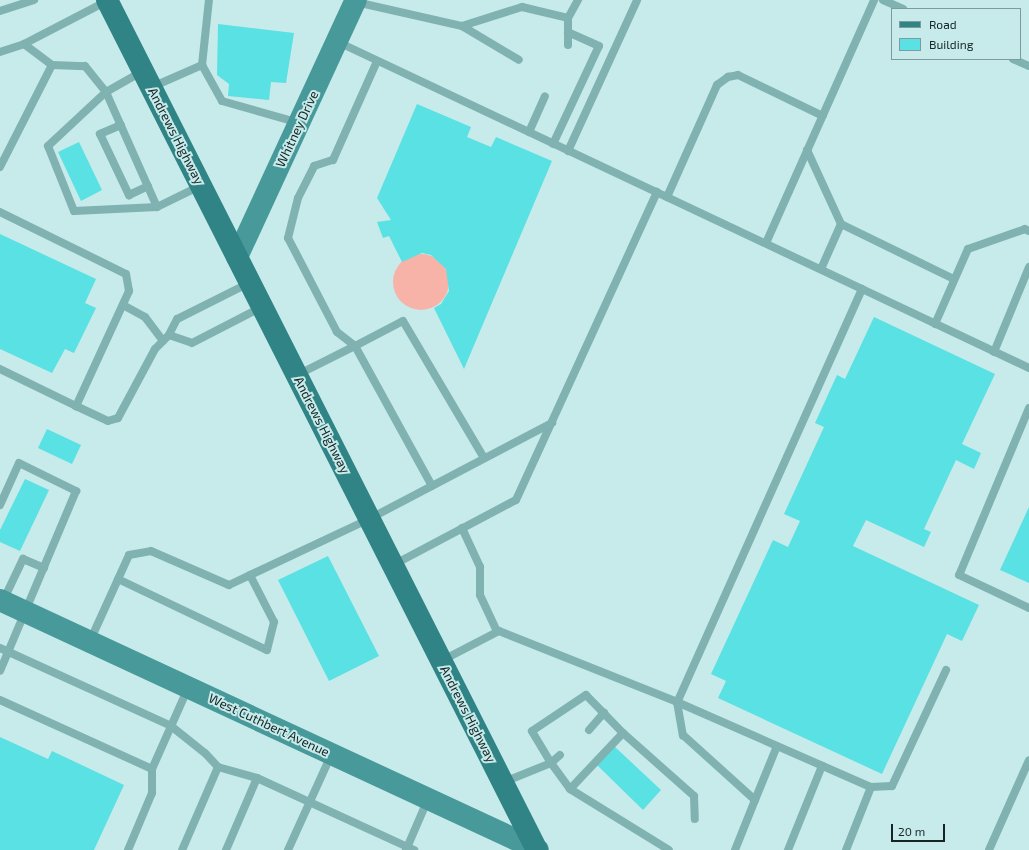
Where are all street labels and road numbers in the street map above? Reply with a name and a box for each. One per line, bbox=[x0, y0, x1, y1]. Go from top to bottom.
street label: Andrews Highway bbox=[145, 85, 207, 187]
street label: Whitney Drive bbox=[272, 88, 322, 170]
street label: Andrews Highway bbox=[291, 374, 353, 476]
street label: Andrews Highway bbox=[437, 663, 499, 765]
street label: West Cuthbert Avenue bbox=[206, 690, 332, 760]

